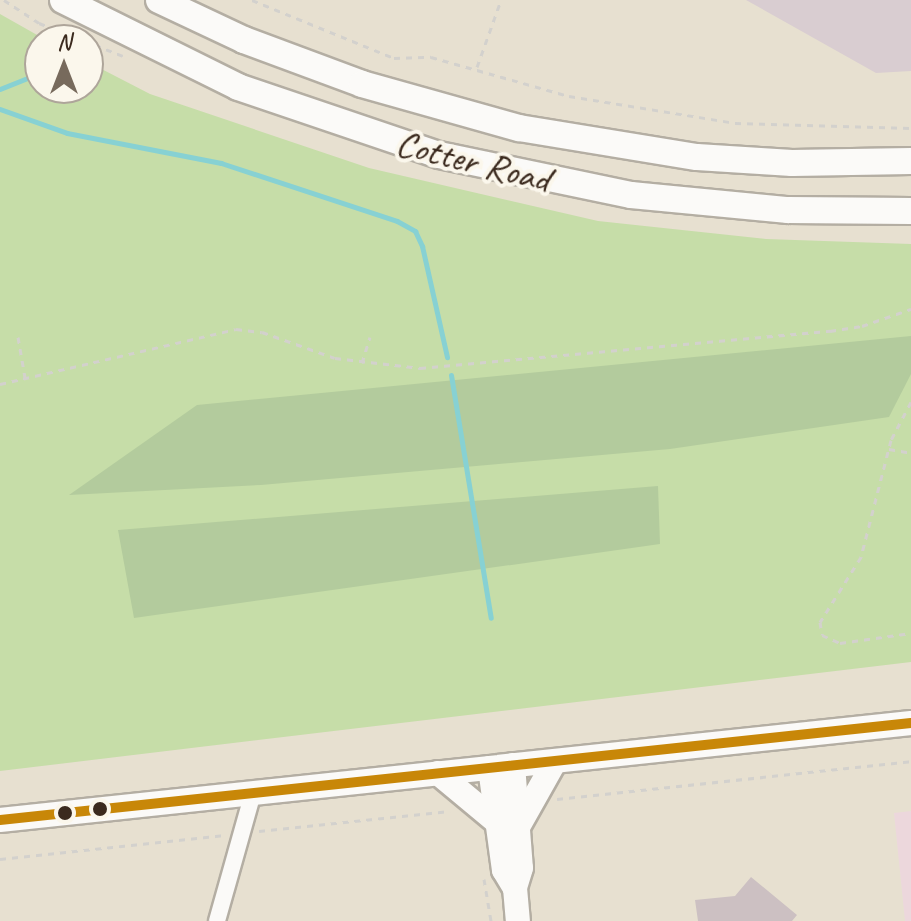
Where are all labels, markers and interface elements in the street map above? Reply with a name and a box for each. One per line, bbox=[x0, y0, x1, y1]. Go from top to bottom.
north arrow bbox=[24, 24, 104, 104]
text: N bbox=[57, 28, 71, 56]
street label: Cotter Road bbox=[392, 120, 554, 202]
unlabelled marker bbox=[92, 801, 108, 817]
unlabelled marker bbox=[57, 805, 73, 821]

